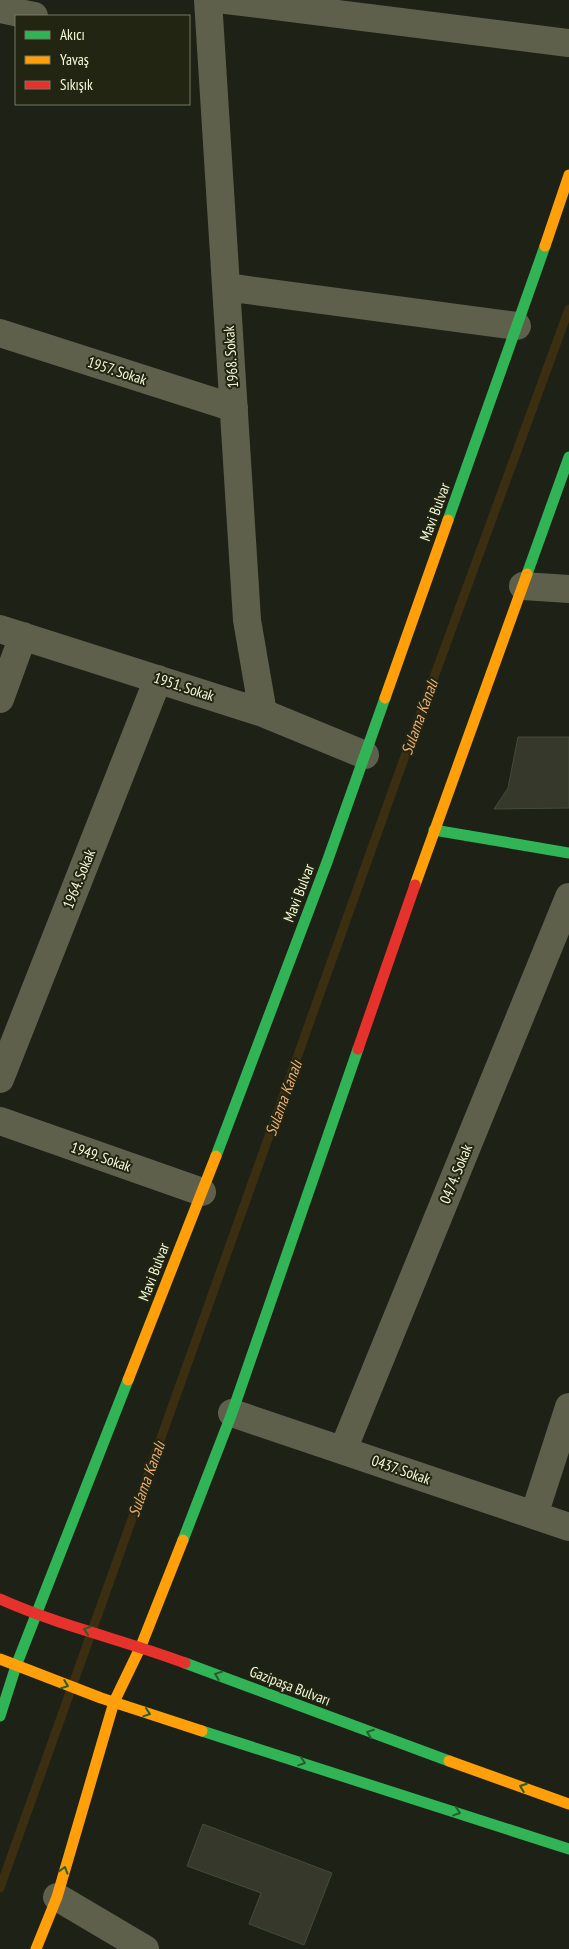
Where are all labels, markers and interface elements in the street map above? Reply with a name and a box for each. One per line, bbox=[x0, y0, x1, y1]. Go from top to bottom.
legend bbox=[15, 15, 190, 105]
text: Akıcı bbox=[60, 25, 85, 44]
text: Yavaş bbox=[60, 50, 89, 69]
text: Sıkışık bbox=[60, 75, 93, 94]
street label: 1968. Sokak bbox=[219, 325, 242, 389]
street label: 1957. Sokak bbox=[85, 352, 149, 389]
street label: Mavi Bulvar bbox=[415, 479, 454, 544]
street label: 1951. Sokak bbox=[152, 668, 217, 705]
water label: Sulama Kanalı bbox=[396, 675, 442, 757]
street label: 1964. Sokak bbox=[58, 846, 99, 911]
street label: Mavi Bulvar bbox=[279, 860, 319, 925]
water label: Sulama Kanalı bbox=[260, 1056, 306, 1138]
street label: 1949. Sokak bbox=[69, 1137, 134, 1176]
street label: 0474. Sokak bbox=[435, 1141, 476, 1206]
street label: Mavi Bulvar bbox=[134, 1239, 174, 1304]
water label: Sulama Kanalı bbox=[123, 1437, 169, 1519]
street label: 0437. Sokak bbox=[369, 1451, 433, 1489]
one-way arrow bbox=[84, 1625, 92, 1635]
street label: Gazipaşa Bulvarı bbox=[247, 1661, 333, 1710]
one-way arrow bbox=[214, 1671, 223, 1681]
one-way arrow bbox=[60, 1679, 69, 1689]
one-way arrow bbox=[143, 1707, 151, 1717]
one-way arrow bbox=[366, 1728, 375, 1739]
one-way arrow bbox=[297, 1757, 306, 1767]
one-way arrow bbox=[519, 1783, 528, 1793]
one-way arrow bbox=[452, 1806, 461, 1816]
one-way arrow bbox=[59, 1867, 69, 1875]

